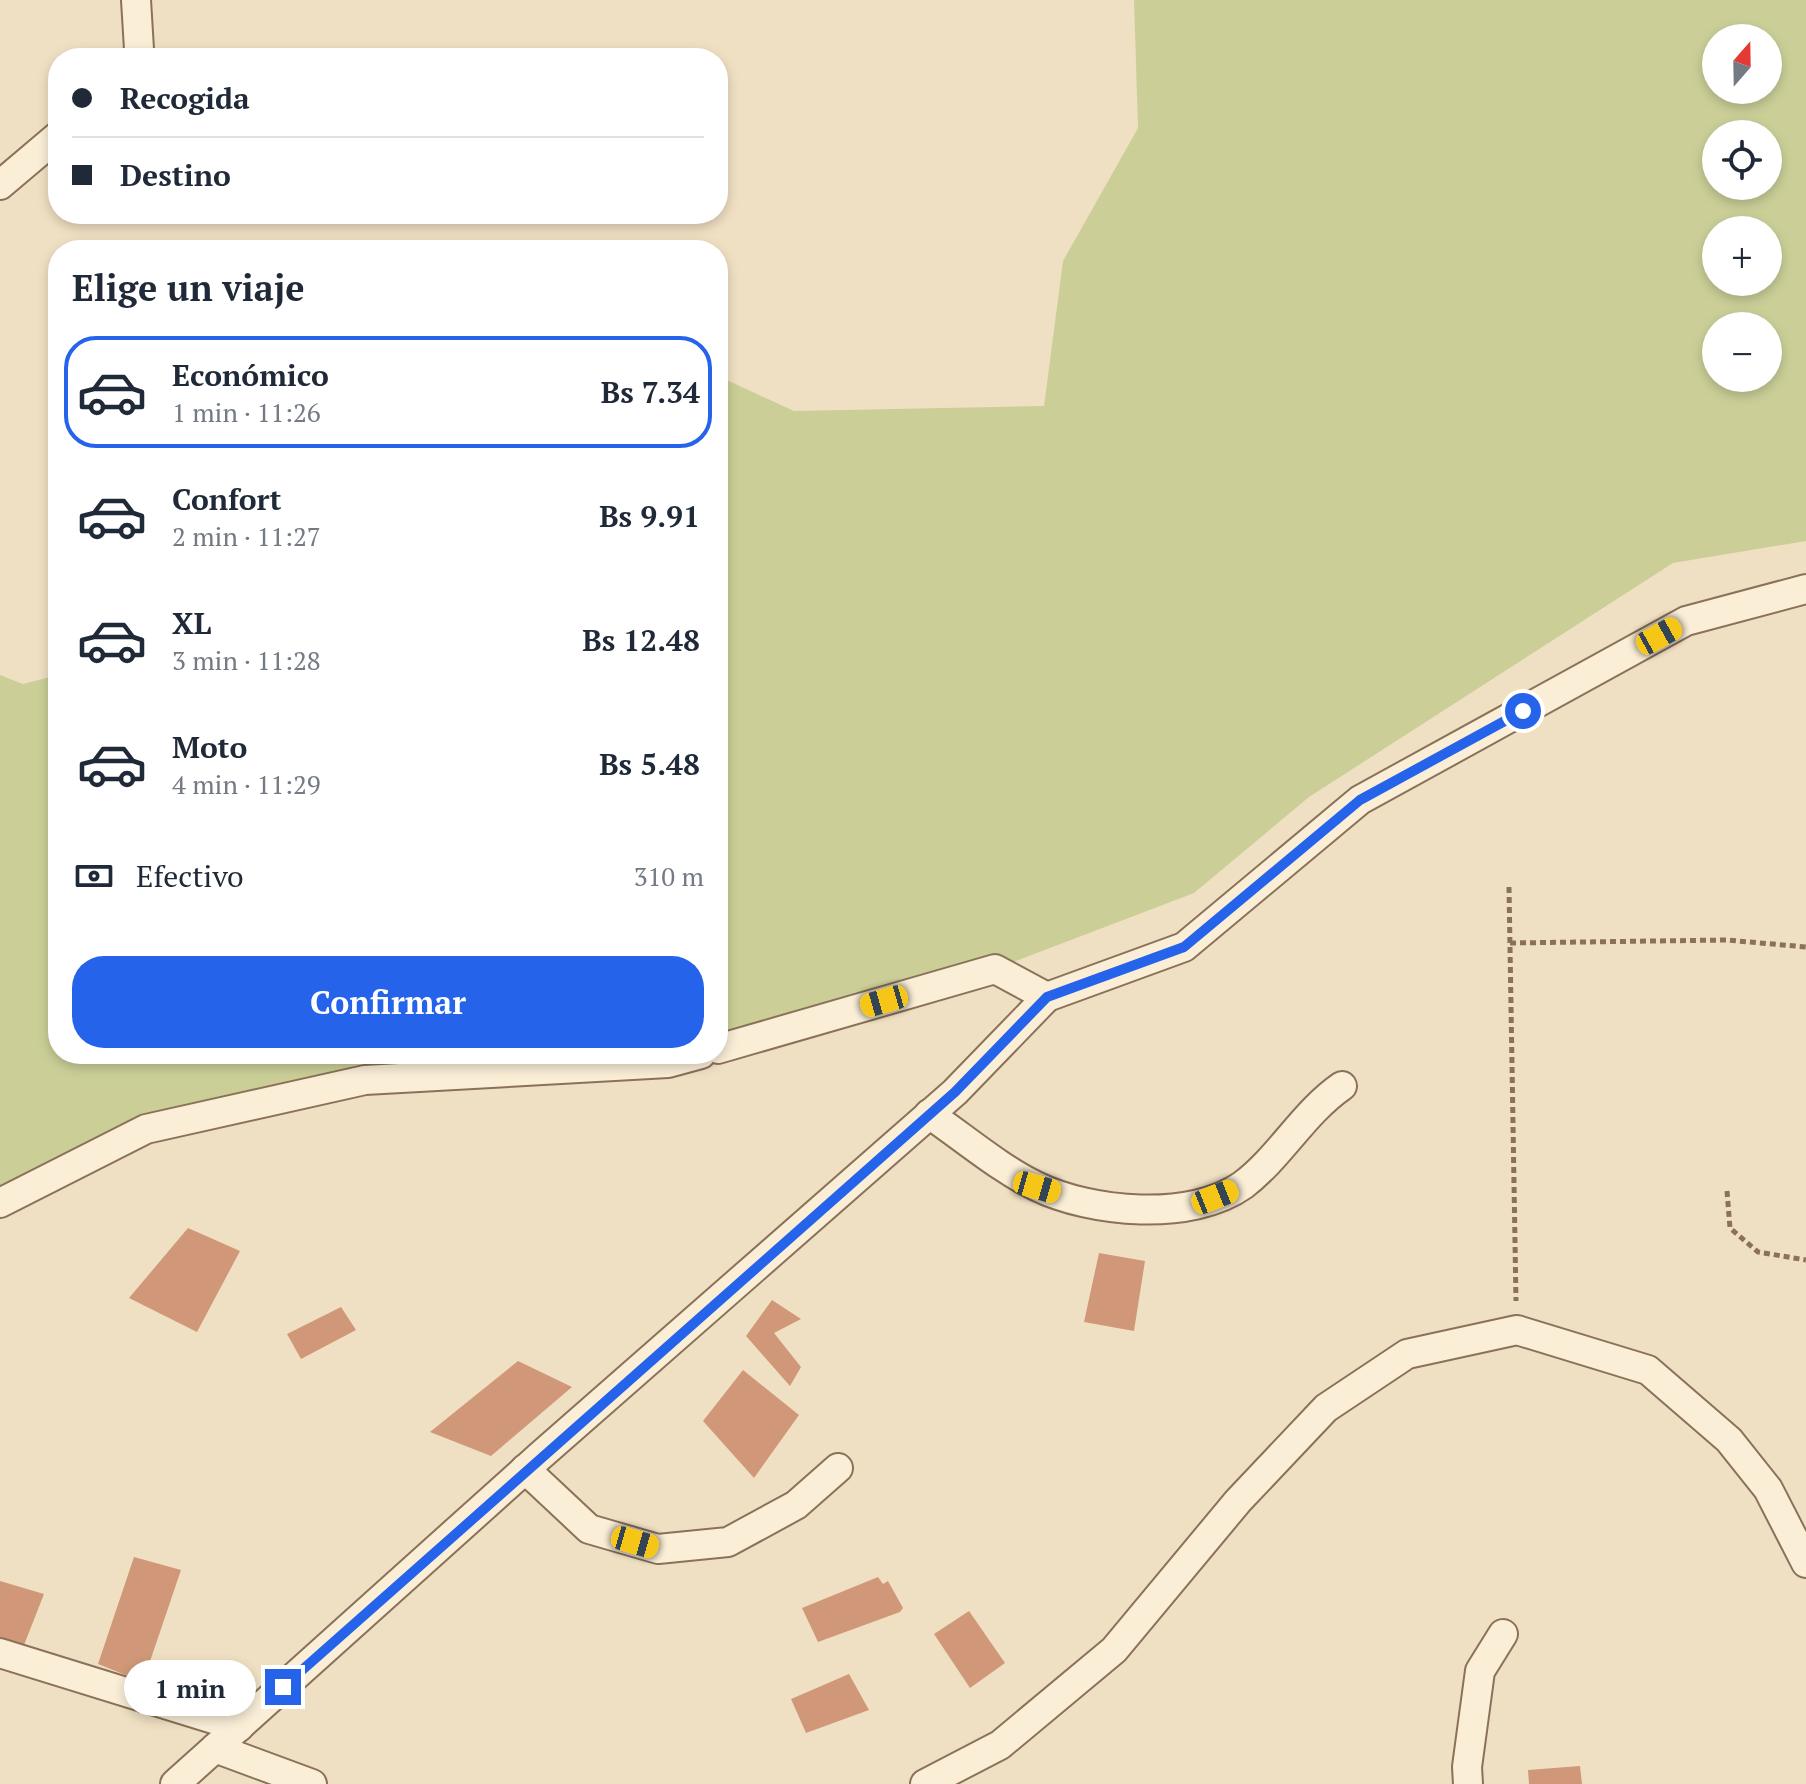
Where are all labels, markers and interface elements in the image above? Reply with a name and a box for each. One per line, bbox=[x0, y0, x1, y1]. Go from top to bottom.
north arrow bbox=[1702, 24, 1782, 104]
map controls bbox=[1702, 24, 1782, 392]
text: Recogida bbox=[120, 78, 250, 118]
button: locate bbox=[1702, 120, 1782, 200]
text: Destino bbox=[120, 155, 231, 195]
button: + bbox=[1702, 216, 1782, 296]
text: Elige un viaje bbox=[72, 264, 305, 311]
button: − bbox=[1702, 312, 1782, 392]
text: Económico bbox=[172, 355, 329, 395]
icon: car bbox=[76, 356, 148, 428]
text: Bs 7.34 bbox=[601, 372, 700, 412]
text: 1 min · 11:26 bbox=[172, 395, 321, 429]
text: Confort bbox=[172, 479, 282, 519]
icon: car bbox=[76, 480, 148, 552]
text: Bs 9.91 bbox=[599, 496, 700, 536]
text: 2 min · 11:27 bbox=[172, 519, 321, 553]
text: XL bbox=[172, 603, 211, 643]
icon: car bbox=[76, 604, 148, 676]
car bbox=[1632, 614, 1686, 658]
text: Bs 12.48 bbox=[582, 620, 700, 660]
text: 3 min · 11:28 bbox=[172, 643, 321, 677]
route start bbox=[1505, 693, 1541, 729]
text: Moto bbox=[172, 727, 247, 767]
icon: car bbox=[76, 728, 148, 800]
text: Bs 5.48 bbox=[599, 744, 700, 784]
text: 4 min · 11:29 bbox=[172, 767, 321, 801]
icon: cash bbox=[72, 854, 116, 898]
text: Efectivo bbox=[136, 856, 244, 896]
text: 310 m bbox=[634, 859, 704, 893]
button: Confirmar bbox=[72, 956, 704, 1048]
car bbox=[858, 983, 910, 1019]
car bbox=[1011, 1169, 1063, 1205]
car bbox=[1188, 1177, 1242, 1217]
car bbox=[609, 1524, 661, 1560]
callout: 1 min bbox=[123, 1659, 255, 1715]
route end bbox=[265, 1669, 301, 1705]
text: 1 min bbox=[154, 1671, 226, 1705]

